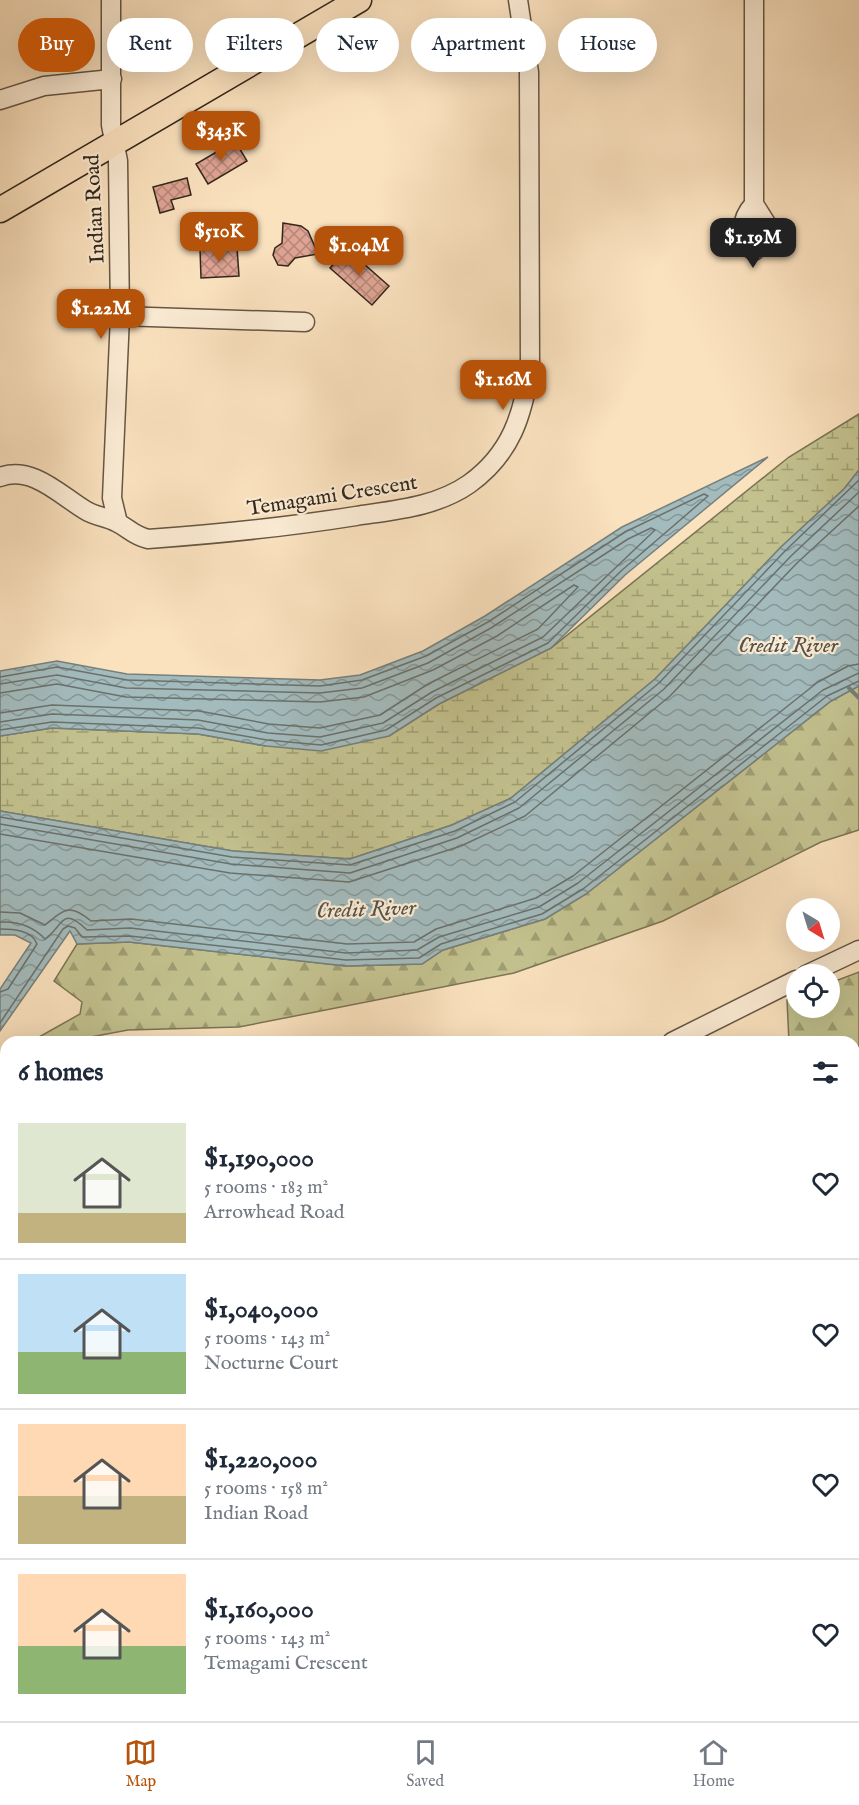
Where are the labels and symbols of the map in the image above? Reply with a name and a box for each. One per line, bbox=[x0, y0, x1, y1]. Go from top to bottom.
pin: $343K bbox=[179, 111, 263, 162]
street label: Indian Road bbox=[79, 153, 112, 264]
pin: $510K bbox=[177, 212, 261, 263]
pin: $1.19M bbox=[704, 218, 802, 269]
pin: $1.04M bbox=[310, 226, 408, 277]
pin: $1.22M bbox=[52, 289, 150, 340]
pin: $1.16M bbox=[454, 360, 552, 411]
street label: Temagami Crescent bbox=[245, 470, 419, 523]
water label: Credit River bbox=[738, 632, 839, 660]
water label: Credit River bbox=[316, 894, 418, 926]
north arrow bbox=[786, 898, 840, 952]

